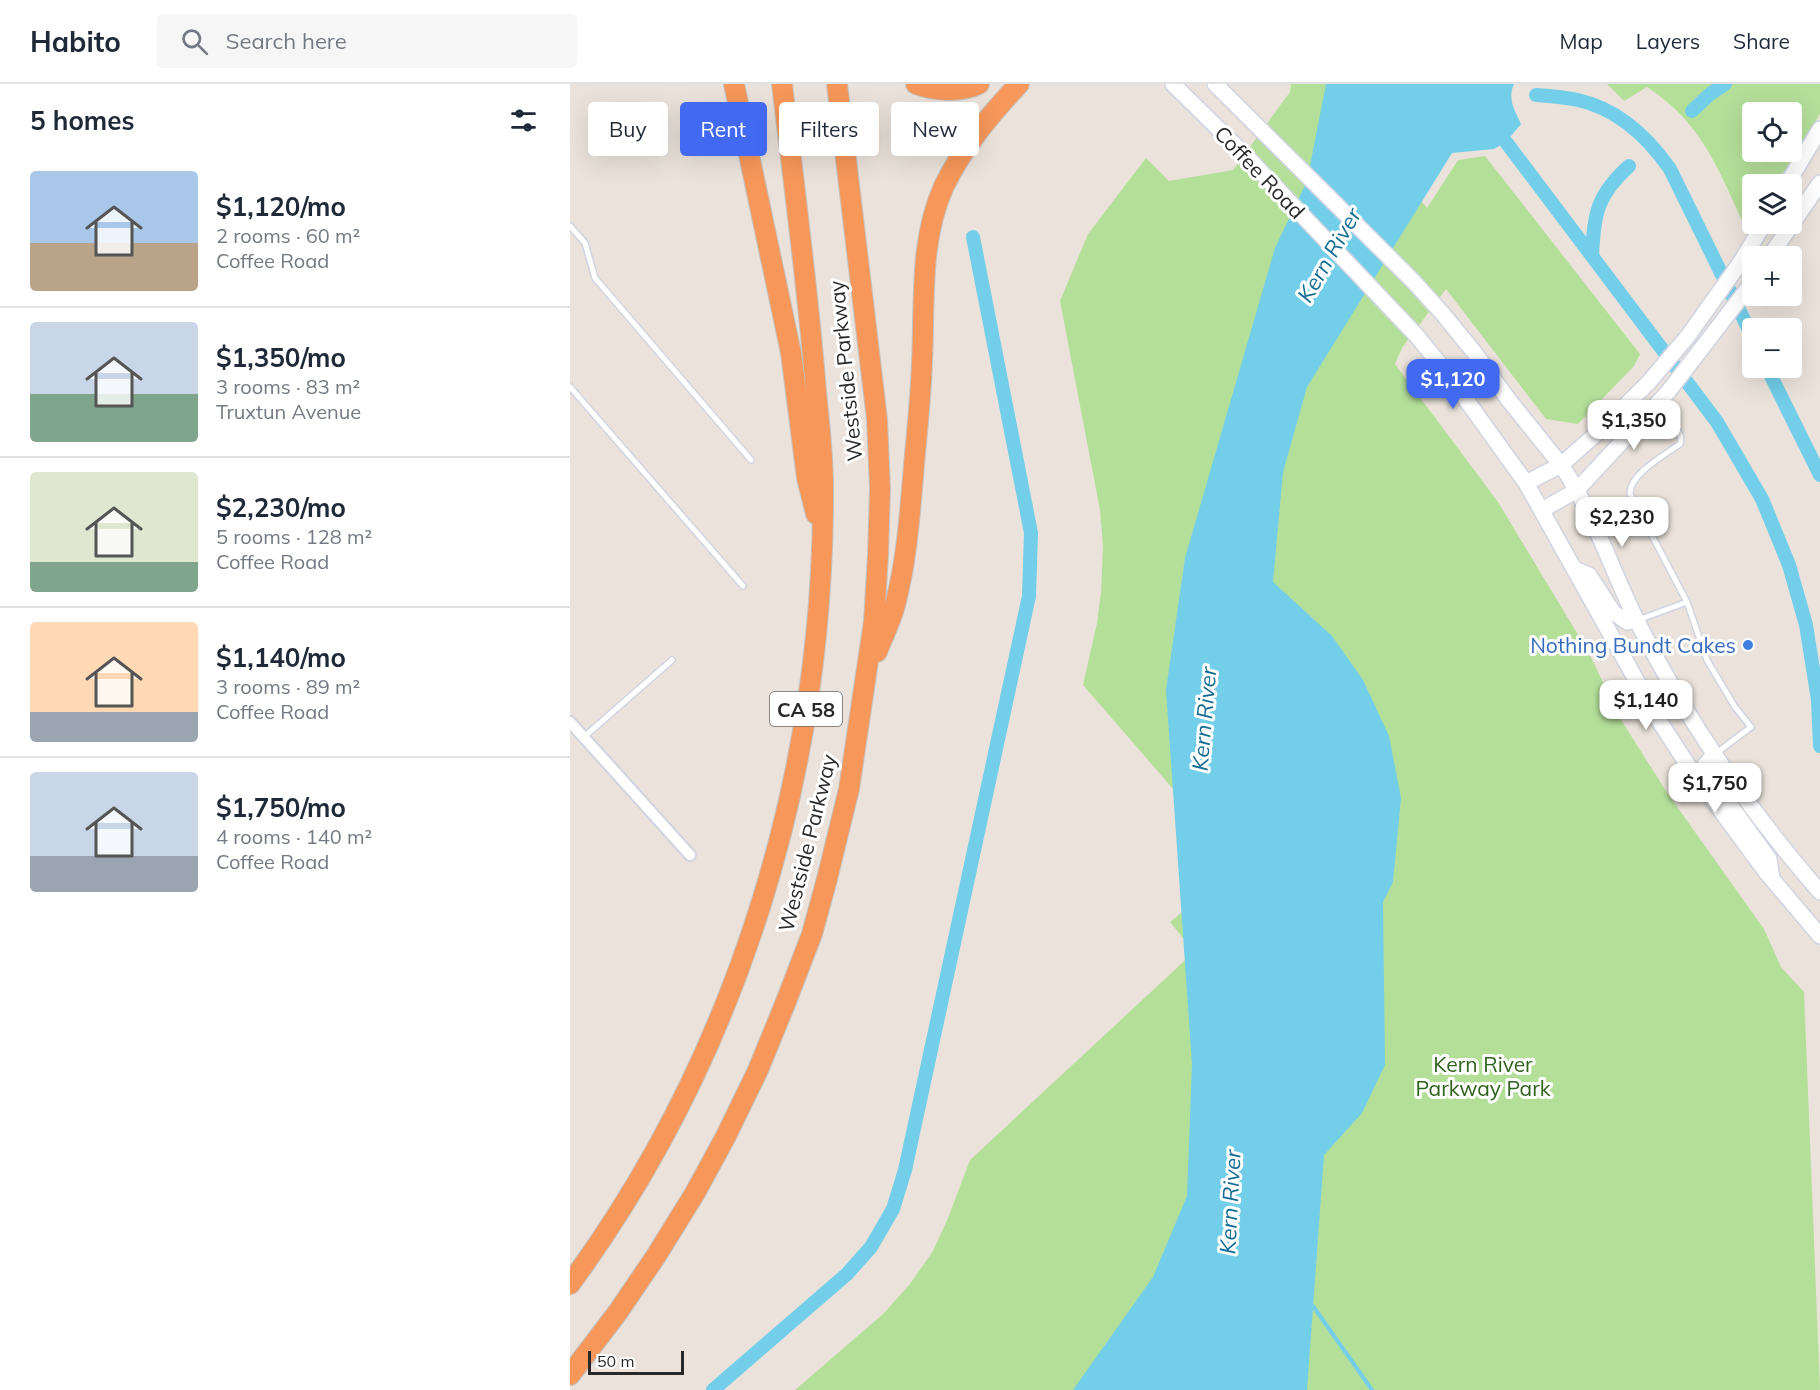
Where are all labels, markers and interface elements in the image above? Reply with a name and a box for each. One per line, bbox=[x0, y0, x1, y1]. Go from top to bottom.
search box bbox=[157, 14, 577, 68]
text: Habito bbox=[30, 24, 121, 59]
icon: search bbox=[178, 25, 211, 58]
text: Search here bbox=[226, 27, 347, 55]
text: Map bbox=[1560, 28, 1603, 54]
text: Layers bbox=[1636, 28, 1700, 54]
text: Share bbox=[1733, 28, 1790, 54]
chip: Buy bbox=[588, 102, 668, 156]
chip: Rent bbox=[680, 102, 767, 156]
chip: Filters bbox=[779, 102, 879, 156]
chip: New bbox=[891, 102, 979, 156]
map controls bbox=[1742, 102, 1802, 378]
button: locate bbox=[1742, 102, 1802, 162]
text: 5 homes bbox=[30, 104, 134, 137]
icon: filters bbox=[507, 104, 540, 137]
street label: Coffee Road bbox=[1209, 120, 1311, 224]
button: layers bbox=[1742, 174, 1802, 234]
text: $1,120/mo bbox=[216, 190, 346, 223]
icon: home bbox=[78, 195, 150, 267]
water label: Kern River bbox=[1291, 202, 1368, 307]
text: 2 rooms · 60 m² bbox=[216, 223, 360, 248]
button: + bbox=[1742, 246, 1802, 306]
text: Coffee Road bbox=[216, 248, 329, 273]
street label: Westside Parkway bbox=[823, 279, 867, 463]
button: − bbox=[1742, 318, 1802, 378]
text: $1,350/mo bbox=[216, 341, 346, 374]
icon: home bbox=[78, 346, 150, 418]
pin: $1,120 bbox=[1404, 359, 1502, 410]
text: $1,120 bbox=[1421, 366, 1485, 391]
text: 3 rooms · 83 m² bbox=[216, 374, 360, 399]
text: Truxtun Avenue bbox=[216, 399, 361, 424]
pin: $1,350 bbox=[1585, 400, 1683, 451]
text: $1,350 bbox=[1602, 407, 1666, 432]
text: $2,230/mo bbox=[216, 491, 346, 524]
icon: home bbox=[78, 496, 150, 568]
pin: $2,230 bbox=[1573, 497, 1671, 548]
text: $2,230 bbox=[1590, 504, 1654, 529]
text: 5 rooms · 128 m² bbox=[216, 524, 372, 549]
text: Coffee Road bbox=[216, 549, 329, 574]
place label: Nothing Bundt Cakes bbox=[1530, 632, 1736, 658]
marker: Nothing Bundt Cakes bbox=[1741, 638, 1755, 652]
text: $1,140/mo bbox=[216, 641, 346, 674]
icon: home bbox=[78, 646, 150, 718]
water label: Kern River bbox=[1186, 665, 1223, 772]
text: 3 rooms · 89 m² bbox=[216, 674, 360, 699]
pin: $1,140 bbox=[1597, 680, 1695, 731]
text: $1,140 bbox=[1614, 687, 1678, 712]
road number: CA 58 bbox=[770, 692, 842, 726]
text: Coffee Road bbox=[216, 699, 329, 724]
street label: Westside Parkway bbox=[772, 752, 842, 934]
pin: $1,750 bbox=[1666, 763, 1764, 814]
text: $1,750 bbox=[1683, 770, 1747, 795]
text: $1,750/mo bbox=[216, 791, 346, 824]
icon: home bbox=[78, 796, 150, 868]
text: 4 rooms · 140 m² bbox=[216, 824, 372, 849]
text: Coffee Road bbox=[216, 849, 329, 874]
park label: Kern River Parkway Park bbox=[1415, 1051, 1551, 1101]
water label: Kern River bbox=[1213, 1148, 1247, 1255]
scale bar bbox=[588, 1348, 684, 1376]
text: 50 m bbox=[597, 1351, 634, 1371]

